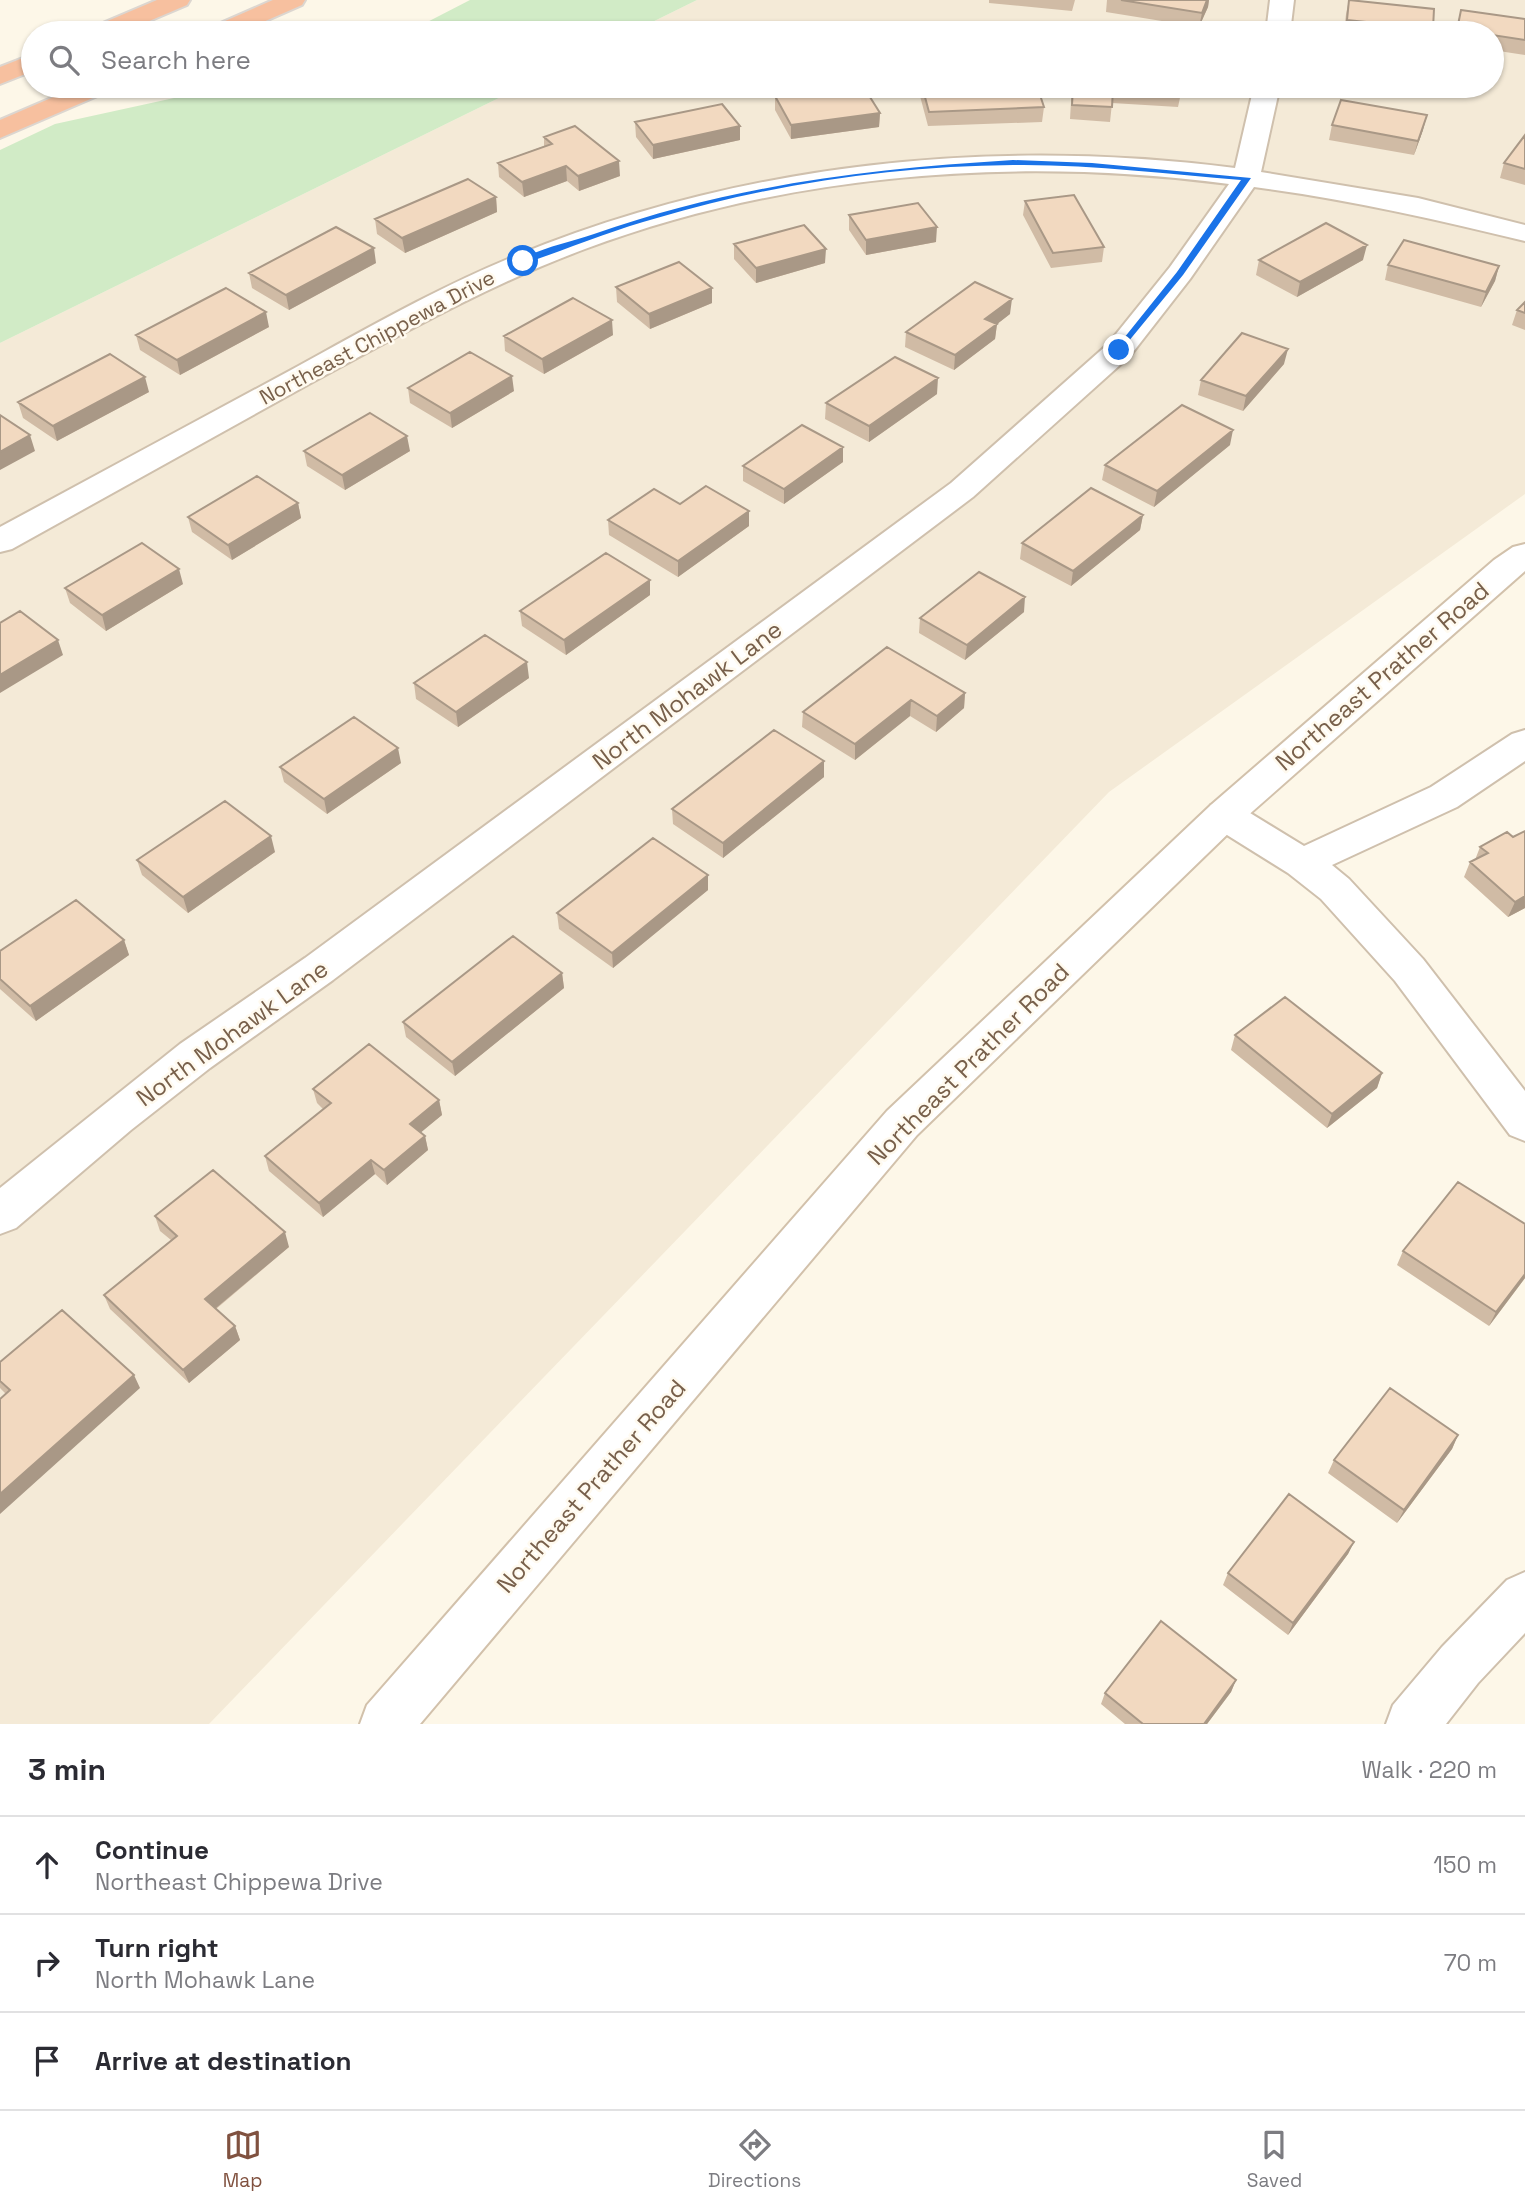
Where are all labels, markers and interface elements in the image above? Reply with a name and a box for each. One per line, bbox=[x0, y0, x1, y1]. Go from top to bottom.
search box bbox=[21, 21, 1504, 98]
icon: search bbox=[45, 41, 83, 79]
text: Search here bbox=[101, 43, 251, 77]
route start bbox=[507, 245, 538, 276]
street label: Northeast Chippewa Drive bbox=[255, 263, 499, 411]
route end bbox=[1103, 334, 1134, 365]
street label: Northeast Prather Road bbox=[1269, 575, 1495, 777]
street label: North Mohawk Lane bbox=[586, 613, 788, 777]
street label: North Mohawk Lane bbox=[130, 953, 334, 1113]
street label: Northeast Prather Road bbox=[860, 956, 1076, 1172]
street label: Northeast Prather Road bbox=[490, 1373, 692, 1599]
text: 3 min bbox=[28, 1750, 106, 1789]
text: Walk · 220 m bbox=[1362, 1755, 1497, 1785]
text: Continue bbox=[95, 1833, 209, 1867]
icon: ahead bbox=[28, 1846, 66, 1884]
text: 150 m bbox=[1433, 1850, 1497, 1880]
text: Northeast Chippewa Drive bbox=[95, 1867, 383, 1897]
text: Turn right bbox=[95, 1931, 219, 1965]
icon: right bbox=[28, 1944, 66, 1982]
text: 70 m bbox=[1444, 1948, 1497, 1978]
text: North Mohawk Lane bbox=[95, 1965, 315, 1995]
icon: arrive bbox=[28, 2042, 66, 2080]
text: Arrive at destination bbox=[95, 2044, 352, 2078]
tab: Map bbox=[223, 2126, 262, 2193]
tab: Directions bbox=[708, 2126, 801, 2193]
tab: Saved bbox=[1247, 2126, 1302, 2193]

